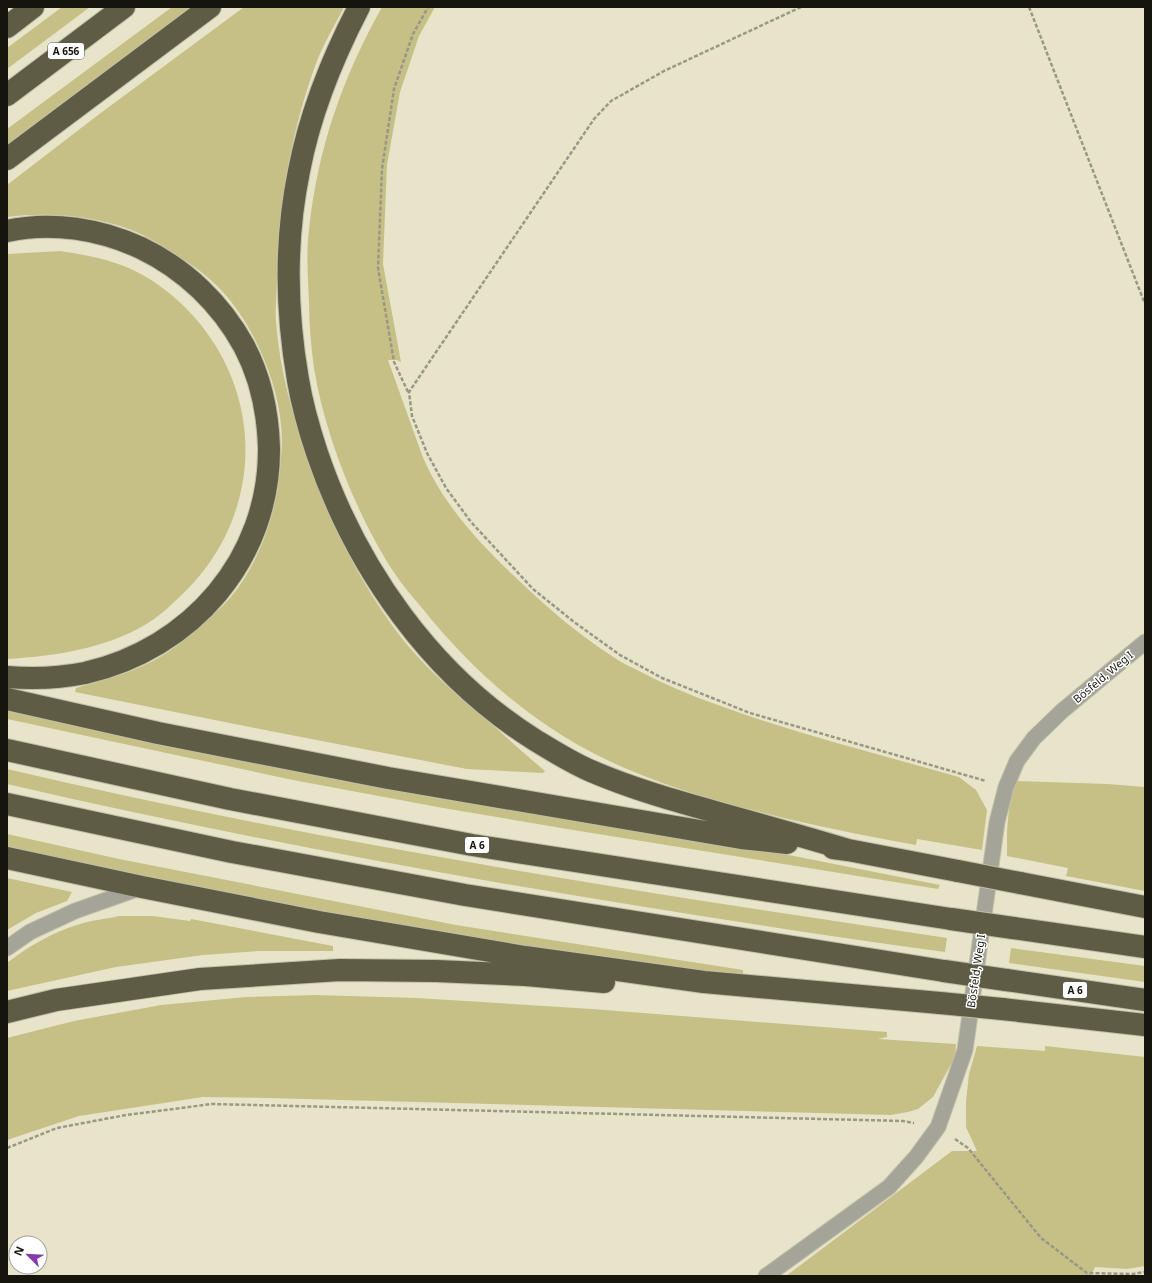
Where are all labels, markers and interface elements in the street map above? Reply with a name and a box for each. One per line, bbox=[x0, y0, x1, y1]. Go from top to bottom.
road number: A 656 bbox=[48, 43, 84, 59]
street label: Bösfeld, Weg I bbox=[1069, 647, 1136, 706]
road number: A 6 bbox=[465, 837, 489, 853]
street label: Bösfeld, Weg I bbox=[963, 933, 988, 1009]
road number: A 6 bbox=[1063, 982, 1087, 998]
north arrow bbox=[8, 1235, 48, 1275]
text: N bbox=[10, 1244, 27, 1258]

